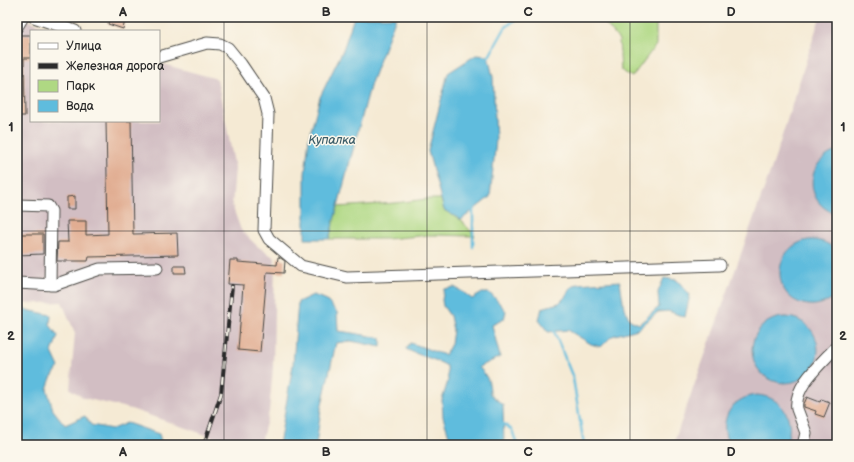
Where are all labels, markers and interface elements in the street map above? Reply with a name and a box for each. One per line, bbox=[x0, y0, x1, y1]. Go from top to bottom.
text: A bbox=[118, 4, 127, 20]
text: B bbox=[321, 4, 331, 20]
text: C bbox=[523, 4, 533, 20]
text: D bbox=[726, 4, 736, 20]
legend bbox=[30, 30, 160, 122]
text: Улица bbox=[66, 39, 102, 54]
text: Железная дорога bbox=[66, 59, 164, 74]
text: Парк bbox=[66, 79, 96, 94]
text: Вода bbox=[66, 99, 94, 114]
text: 1 bbox=[8, 119, 14, 135]
text: 1 bbox=[840, 119, 846, 135]
water label: Купалка bbox=[308, 133, 356, 148]
text: 2 bbox=[7, 328, 15, 344]
text: 2 bbox=[839, 328, 847, 344]
text: A bbox=[118, 444, 127, 460]
text: B bbox=[321, 444, 331, 460]
text: C bbox=[523, 444, 533, 460]
text: D bbox=[726, 444, 736, 460]

